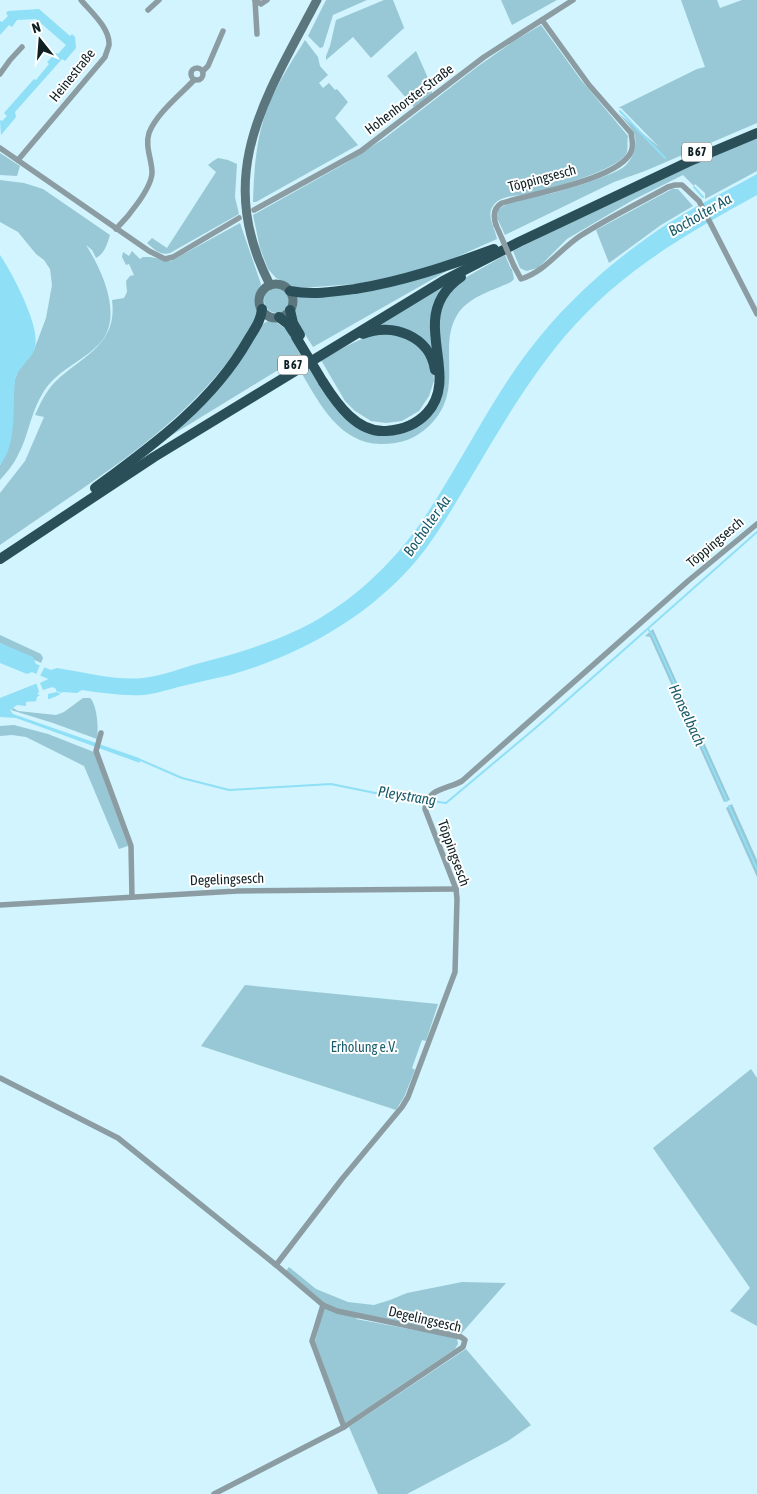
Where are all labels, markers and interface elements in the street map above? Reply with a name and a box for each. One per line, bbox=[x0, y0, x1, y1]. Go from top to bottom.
north arrow bbox=[15, 15, 65, 65]
text: N bbox=[30, 19, 42, 36]
street label: Heinestraße bbox=[46, 45, 98, 105]
street label: Hohenhorster Straße bbox=[362, 61, 456, 137]
road number: B 67 bbox=[682, 142, 712, 162]
street label: Töppingsesch bbox=[506, 161, 578, 195]
water label: Bocholter Aa bbox=[665, 190, 734, 239]
road number: B 67 bbox=[278, 356, 308, 374]
water label: Bocholter Aa bbox=[400, 492, 454, 559]
street label: Töppingsesch bbox=[683, 514, 747, 570]
water label: Honselbach bbox=[666, 681, 709, 748]
water label: Pleystrang bbox=[377, 783, 437, 809]
street label: Töppingsesch bbox=[435, 818, 473, 888]
street label: Degelingsesch bbox=[190, 870, 264, 888]
park label: Erholung e.V. bbox=[331, 1039, 397, 1055]
street label: Degelingsesch bbox=[387, 1303, 463, 1335]

